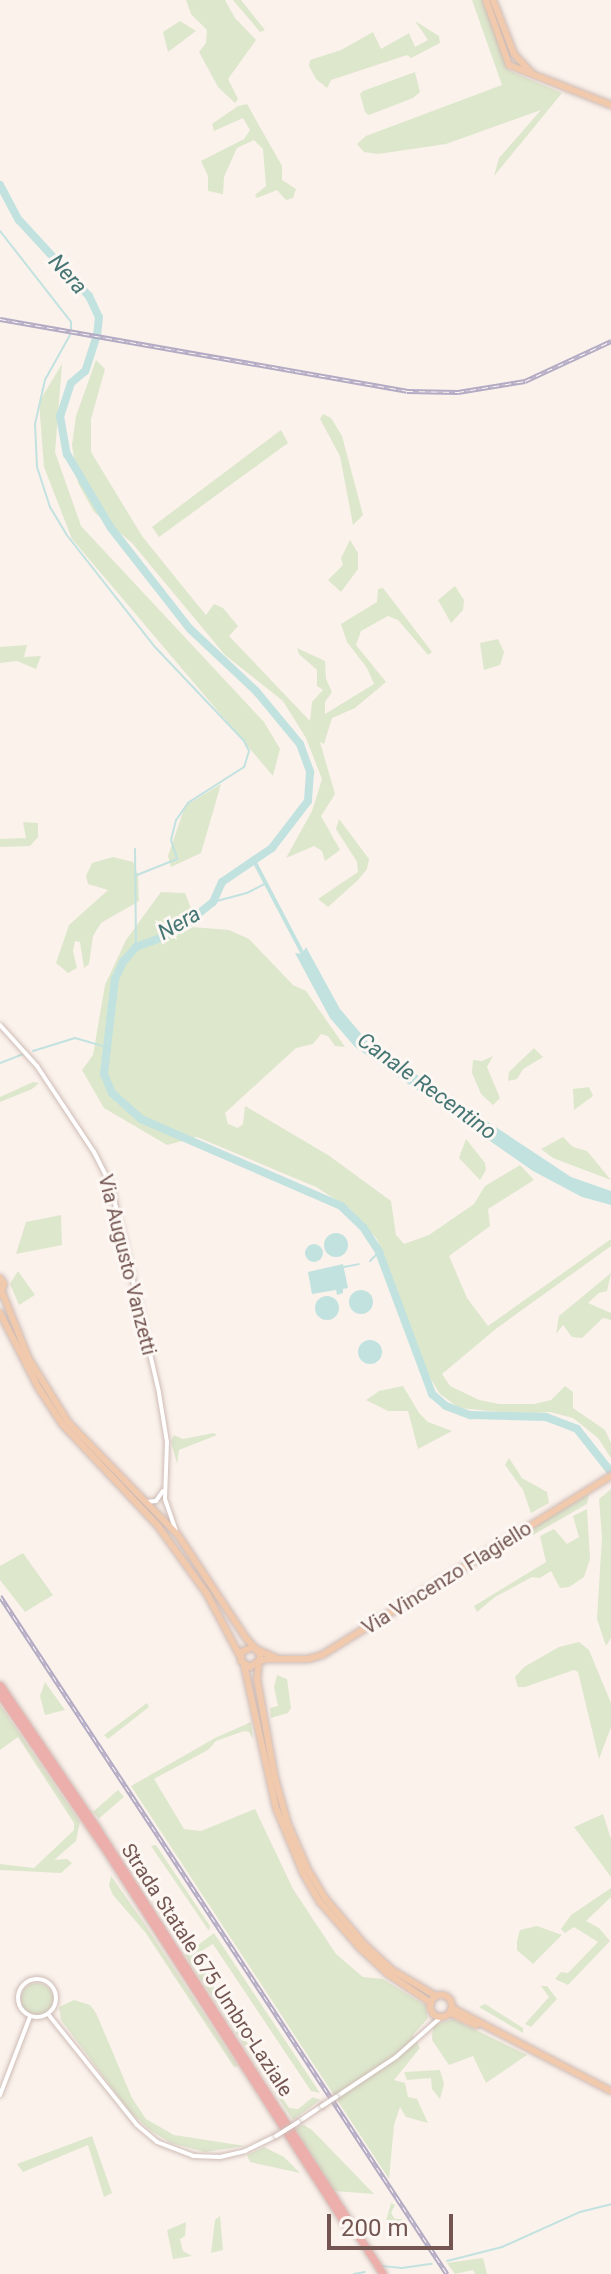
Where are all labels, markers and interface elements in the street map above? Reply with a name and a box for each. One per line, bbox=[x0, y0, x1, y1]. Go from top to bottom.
water label: Nera bbox=[43, 248, 93, 300]
water label: Nera bbox=[153, 900, 205, 946]
water label: Canale Recentino bbox=[352, 1027, 502, 1145]
street label: Via Augusto Vanzetti bbox=[93, 1172, 161, 1358]
street label: Via Vincenzo Flagiello bbox=[358, 1516, 536, 1640]
street label: Strada Statale 675 Umbro-Laziale bbox=[116, 1839, 298, 2101]
scale bar bbox=[331, 2198, 457, 2248]
text: 200 m bbox=[341, 2214, 408, 2242]

